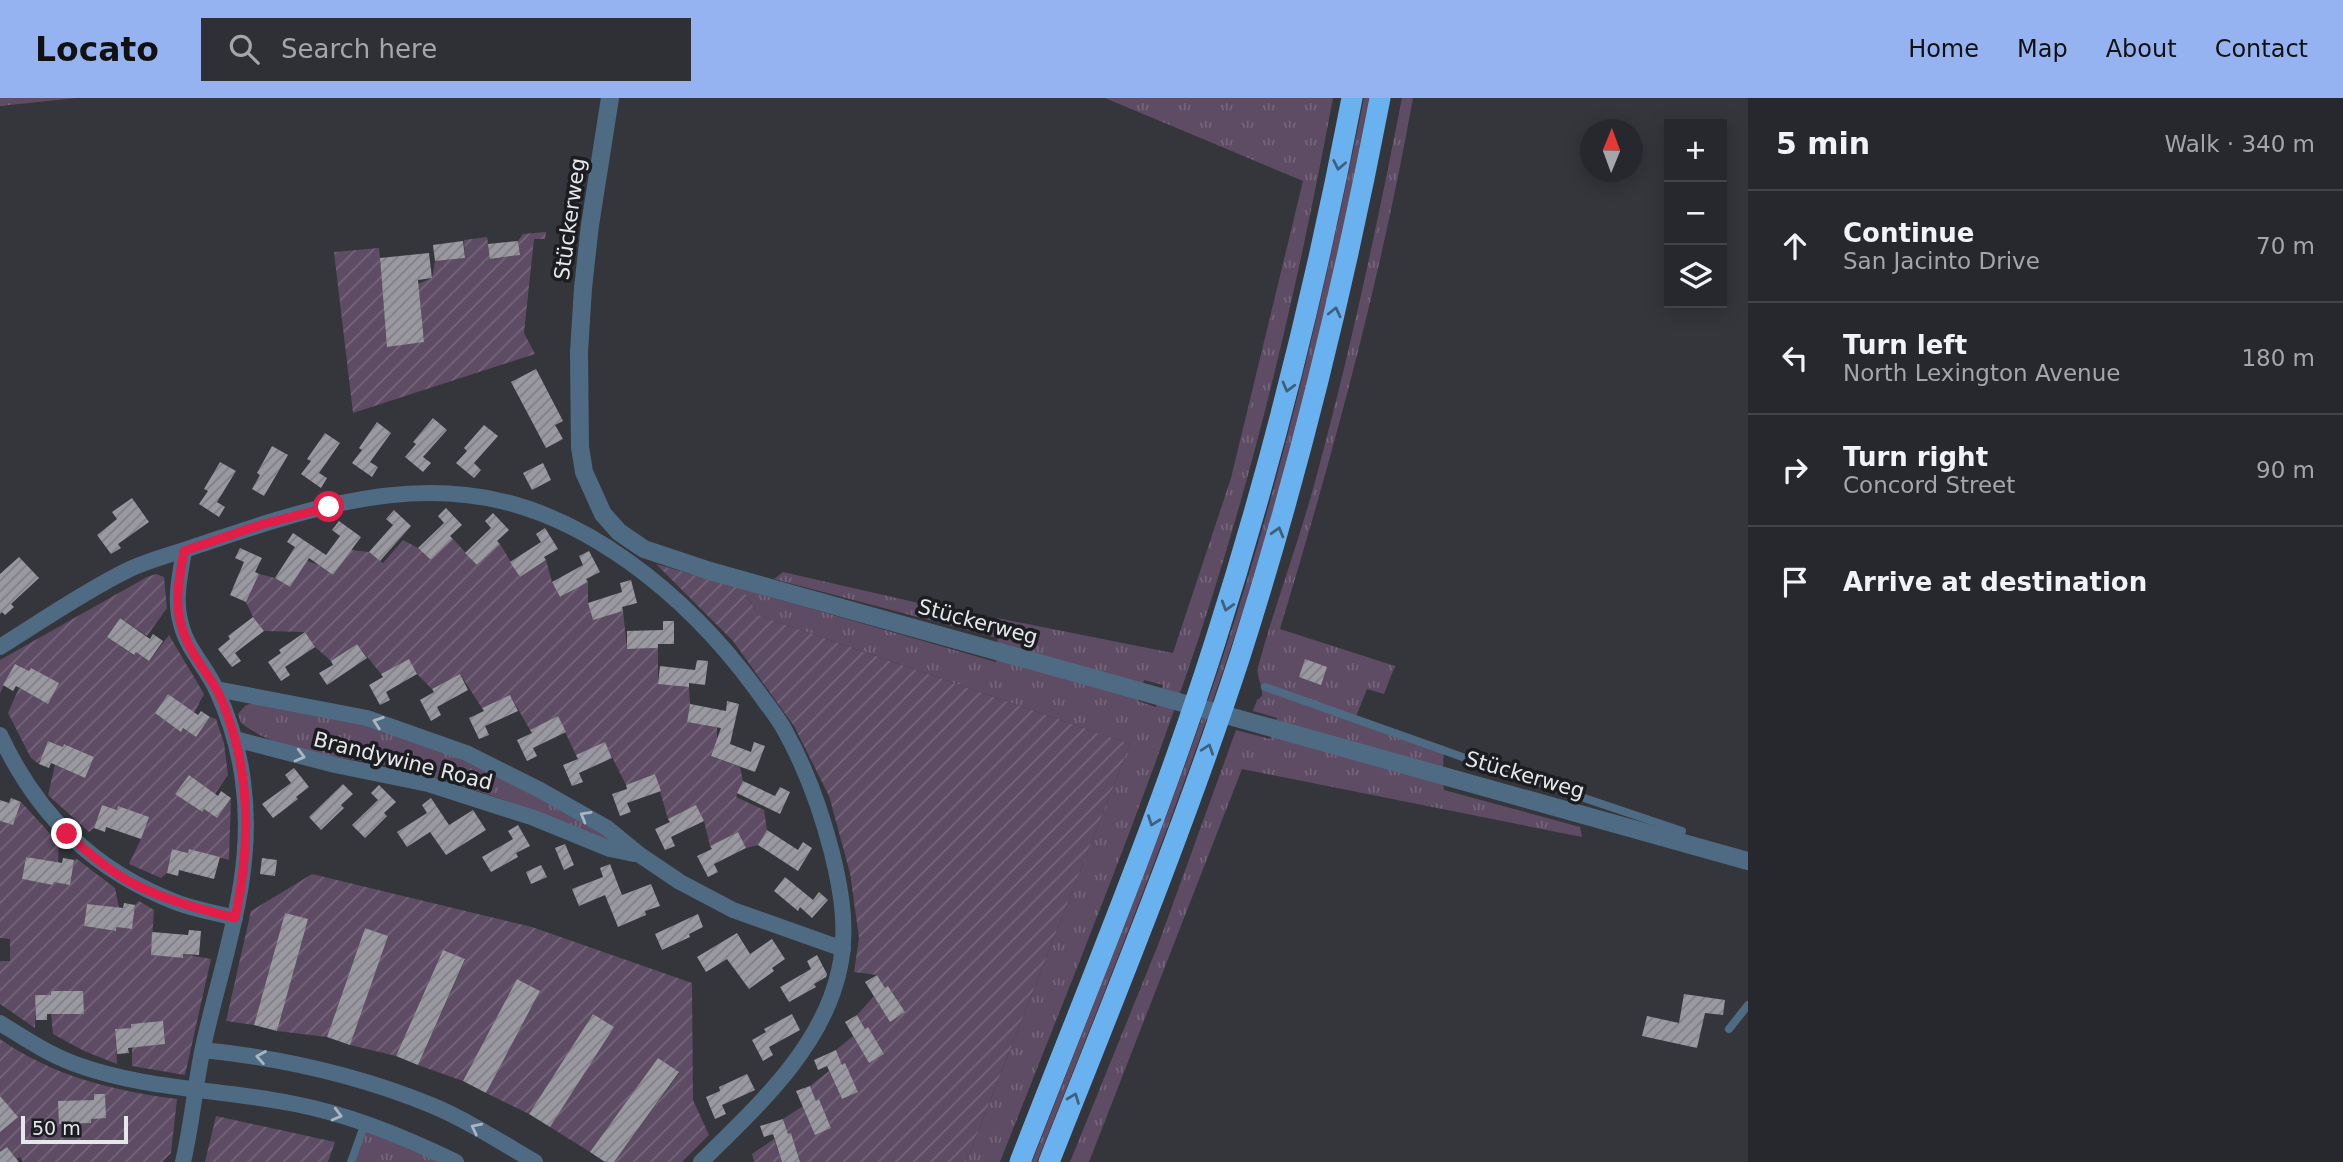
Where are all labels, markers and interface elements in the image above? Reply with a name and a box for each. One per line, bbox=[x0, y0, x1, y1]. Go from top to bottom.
search box bbox=[201, 18, 691, 81]
text: Locato bbox=[35, 30, 159, 69]
icon: search bbox=[225, 30, 263, 68]
text: Search here bbox=[281, 34, 437, 64]
text: Home bbox=[1908, 35, 1979, 63]
text: Map bbox=[2017, 35, 2068, 63]
text: About bbox=[2106, 35, 2177, 63]
text: Contact bbox=[2215, 35, 2308, 63]
north arrow bbox=[1580, 119, 1643, 182]
map controls bbox=[1664, 119, 1727, 308]
button: + bbox=[1664, 119, 1727, 182]
text: 5 min bbox=[1776, 126, 1870, 161]
text: Walk · 340 m bbox=[2164, 131, 2315, 157]
street label: Stückerweg bbox=[550, 157, 590, 281]
one-way arrow bbox=[1332, 159, 1347, 171]
button: − bbox=[1664, 182, 1727, 245]
text: Continue bbox=[1843, 218, 1974, 248]
icon: ahead bbox=[1776, 227, 1814, 265]
text: 70 m bbox=[2256, 233, 2315, 259]
button: layers bbox=[1664, 245, 1727, 308]
text: San Jacinto Drive bbox=[1843, 248, 2040, 274]
one-way arrow bbox=[1327, 306, 1341, 318]
text: Turn left bbox=[1843, 330, 1967, 360]
icon: left bbox=[1776, 339, 1814, 377]
text: 180 m bbox=[2241, 345, 2315, 371]
text: North Lexington Avenue bbox=[1843, 360, 2120, 386]
one-way arrow bbox=[1282, 381, 1297, 393]
text: Turn right bbox=[1843, 442, 1988, 472]
icon: right bbox=[1776, 451, 1814, 489]
text: 90 m bbox=[2256, 457, 2315, 483]
text: Concord Street bbox=[1843, 472, 2015, 498]
route start bbox=[313, 491, 344, 522]
one-way arrow bbox=[1269, 526, 1284, 538]
icon: arrive bbox=[1776, 563, 1814, 601]
text: Arrive at destination bbox=[1843, 567, 2147, 597]
street label: Stückerweg bbox=[916, 595, 1040, 649]
one-way arrow bbox=[1220, 599, 1235, 611]
one-way arrow bbox=[372, 716, 384, 730]
street label: Brandywine Road bbox=[311, 727, 495, 795]
one-way arrow bbox=[1200, 743, 1214, 755]
street label: Stückerweg bbox=[1463, 747, 1587, 803]
one-way arrow bbox=[294, 748, 306, 762]
one-way arrow bbox=[579, 811, 592, 824]
one-way arrow bbox=[1147, 814, 1161, 826]
route end bbox=[51, 818, 82, 849]
one-way arrow bbox=[255, 1050, 267, 1065]
one-way arrow bbox=[1066, 1093, 1080, 1105]
one-way arrow bbox=[331, 1107, 343, 1121]
scale bar bbox=[21, 1113, 128, 1145]
text: 50 m bbox=[32, 1117, 81, 1139]
one-way arrow bbox=[471, 1122, 483, 1136]

